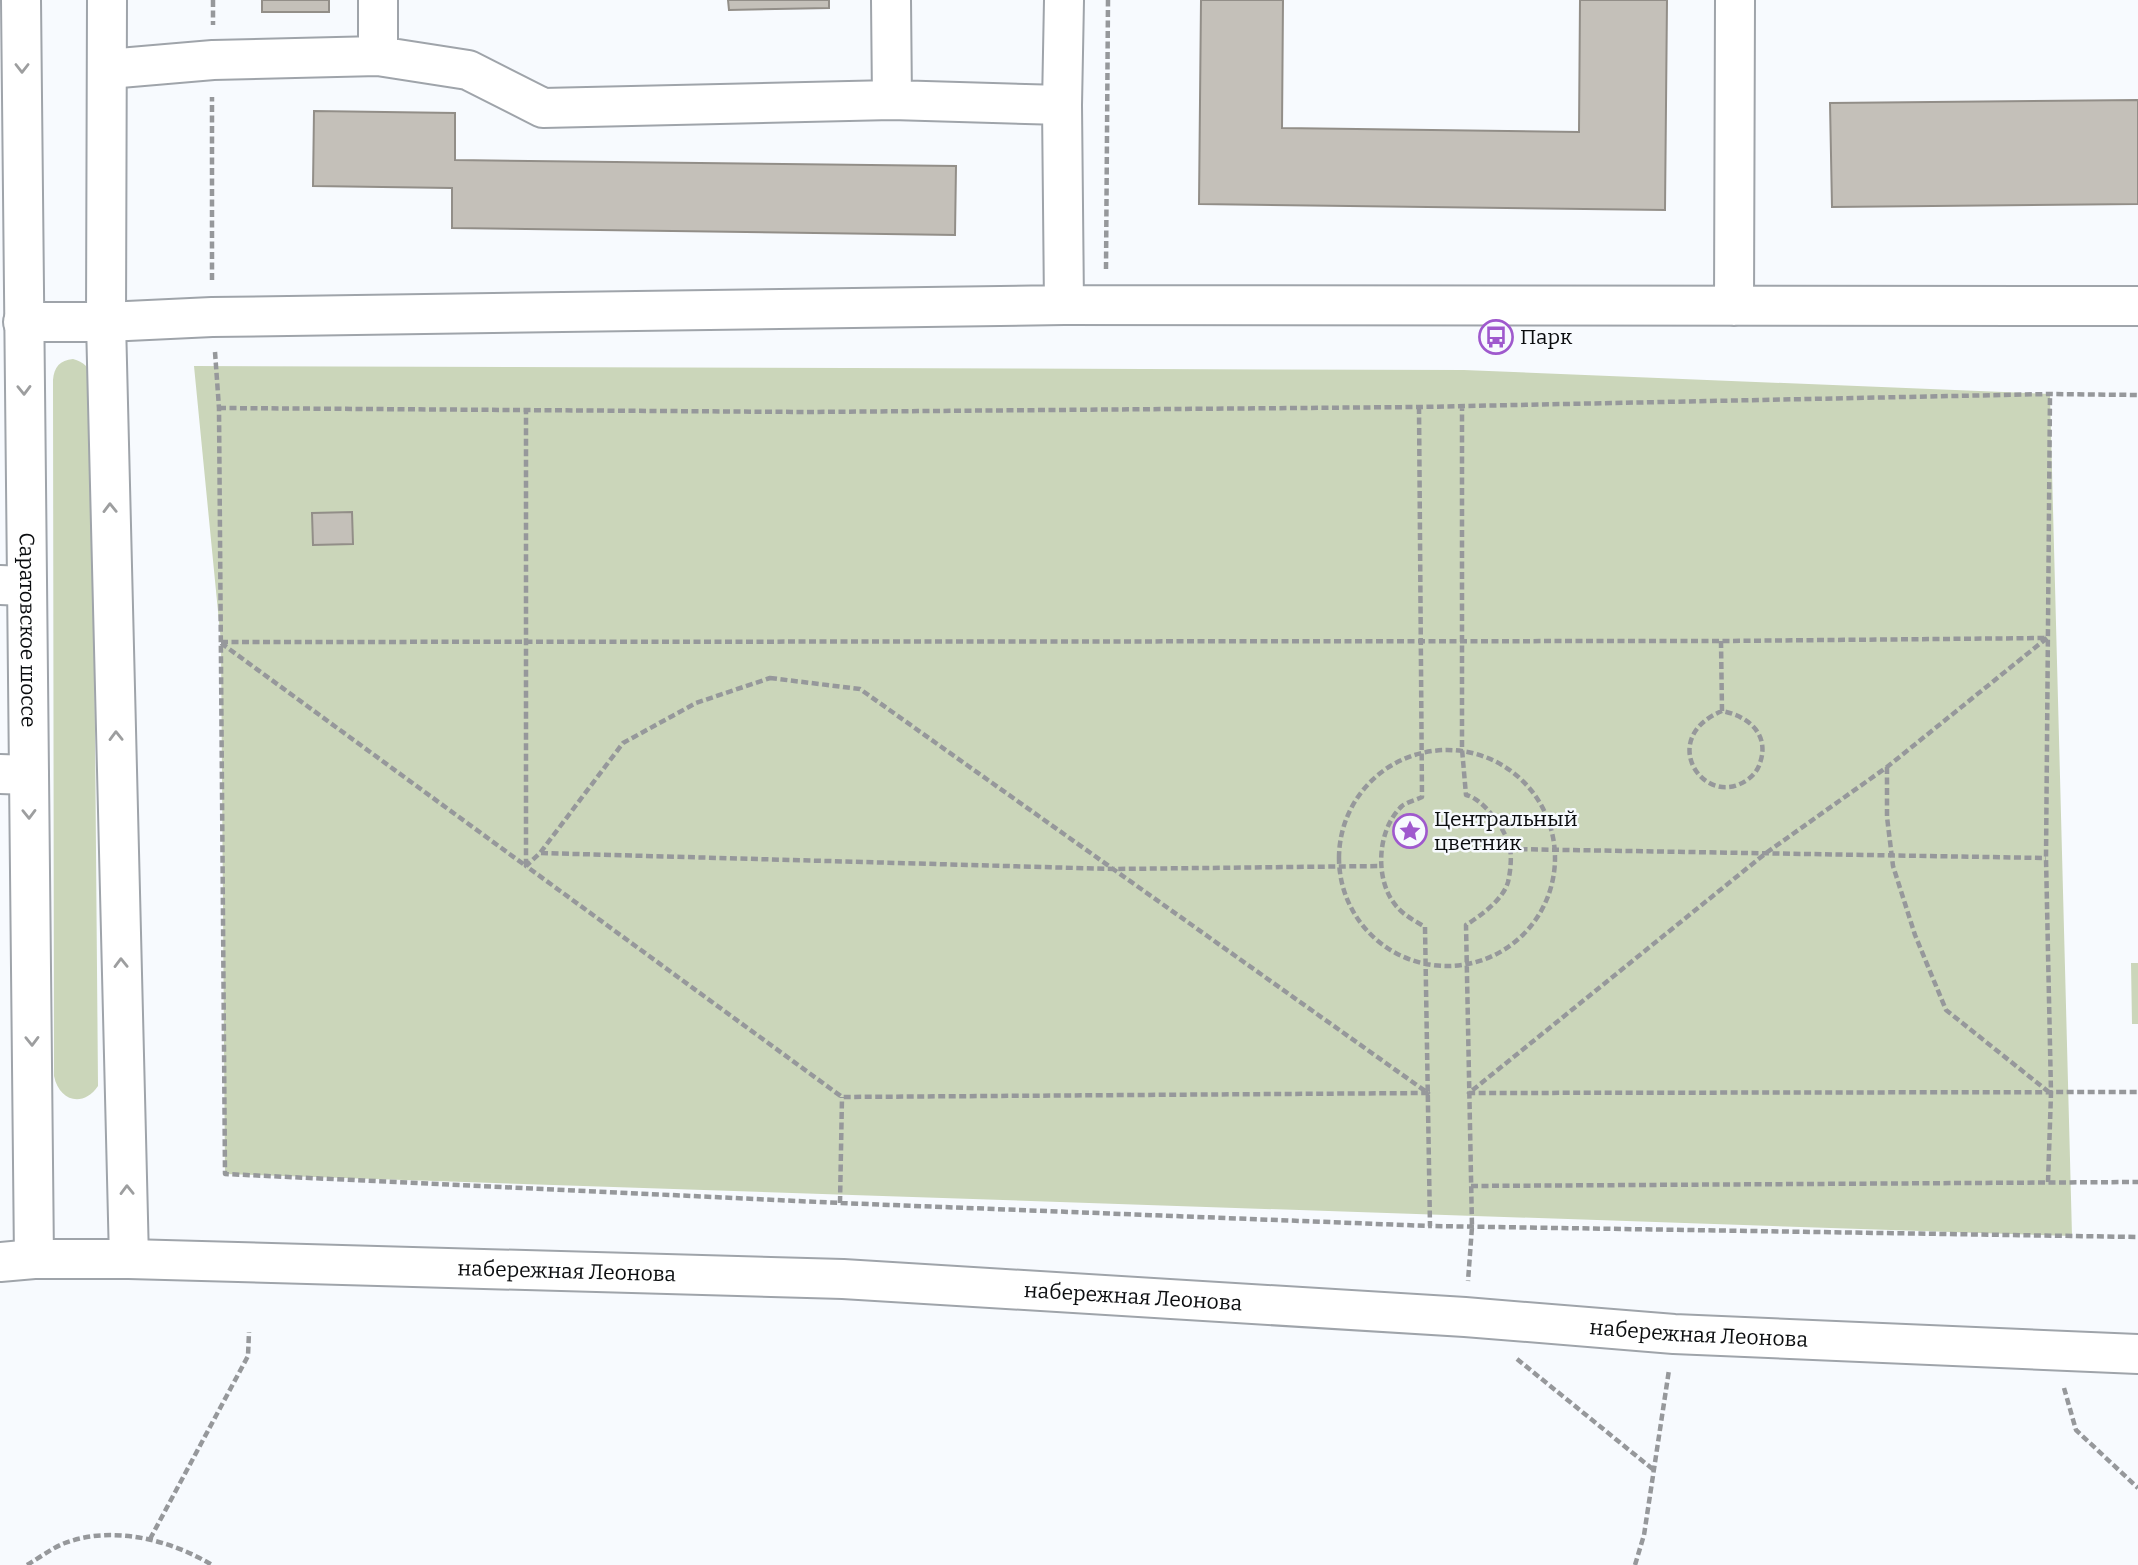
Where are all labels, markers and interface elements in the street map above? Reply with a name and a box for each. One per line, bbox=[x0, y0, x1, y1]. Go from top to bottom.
one-way arrow bbox=[14, 63, 30, 74]
bus stop icon: Парк bbox=[1477, 318, 1515, 356]
place label: Парк bbox=[1520, 324, 1573, 350]
one-way arrow bbox=[16, 385, 32, 396]
one-way arrow bbox=[103, 502, 118, 513]
street label: Саратовское шоссе bbox=[13, 532, 42, 728]
one-way arrow bbox=[108, 730, 124, 740]
place label: Центральный цветник bbox=[1434, 806, 1578, 856]
one-way arrow bbox=[21, 809, 37, 819]
place icon: Центральный цветник bbox=[1391, 812, 1429, 850]
one-way arrow bbox=[114, 957, 129, 968]
one-way arrow bbox=[24, 1036, 40, 1047]
one-way arrow bbox=[119, 1185, 135, 1195]
street label: набережная Леонова bbox=[457, 1255, 677, 1287]
street label: набережная Леонова bbox=[1023, 1277, 1243, 1316]
street label: набережная Леонова bbox=[1589, 1314, 1809, 1353]

